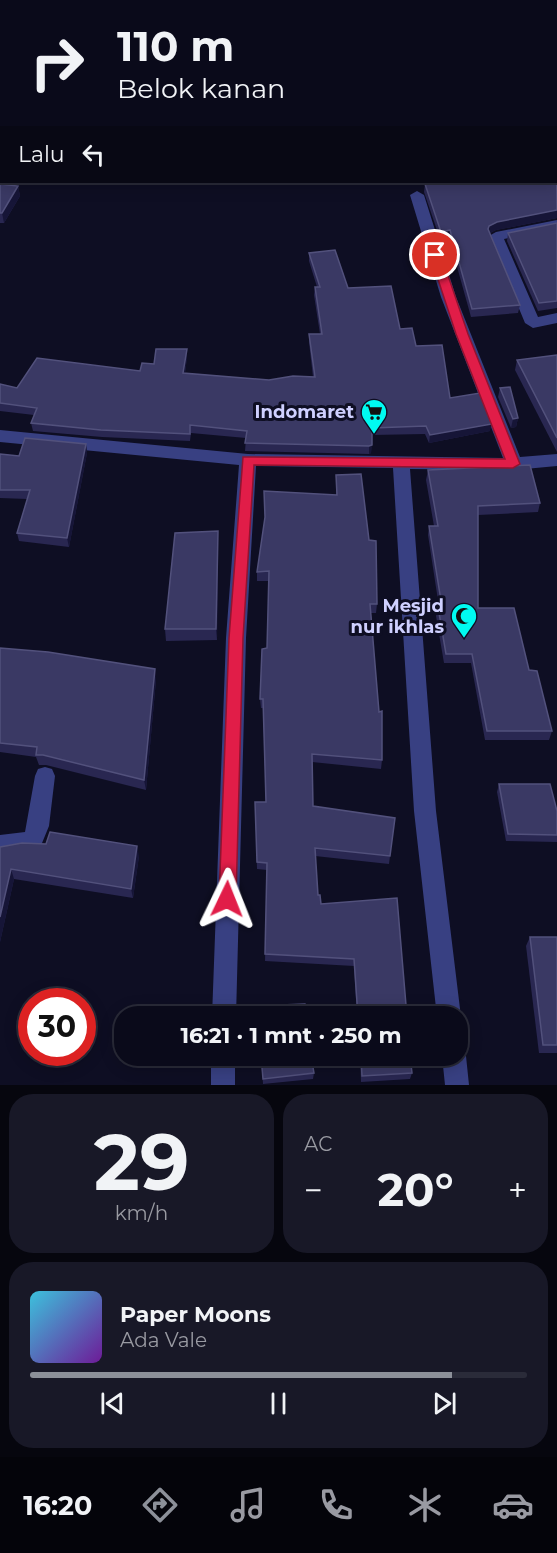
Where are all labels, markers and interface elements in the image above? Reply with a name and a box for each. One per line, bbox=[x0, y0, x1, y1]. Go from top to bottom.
text: 110 m bbox=[117, 20, 234, 72]
icon: right bbox=[18, 24, 96, 102]
text: Belok kanan bbox=[117, 72, 285, 105]
icon: left bbox=[77, 138, 110, 171]
text: Lalu bbox=[18, 141, 65, 168]
pin bbox=[409, 229, 460, 280]
icon: arrive bbox=[418, 238, 451, 271]
supermarket icon: Indomaret bbox=[359, 397, 389, 435]
place label: Indomaret bbox=[255, 401, 354, 423]
place label: Mesjid nur ikhlas bbox=[351, 595, 444, 638]
mosque icon: Mesjid nur ikhlas bbox=[449, 601, 479, 639]
position arrow bbox=[195, 867, 259, 931]
speed limit sign: 30 bbox=[18, 988, 96, 1066]
text: 16:21 · 1 mnt · 250 m bbox=[180, 1022, 402, 1049]
text: 29 bbox=[94, 1114, 189, 1210]
text: AC bbox=[304, 1132, 332, 1156]
text: 20° bbox=[378, 1162, 453, 1217]
text: − bbox=[304, 1170, 323, 1210]
text: + bbox=[508, 1170, 527, 1210]
text: km/h bbox=[115, 1201, 168, 1225]
text: Paper Moons bbox=[120, 1301, 271, 1328]
text: Ada Vale bbox=[120, 1328, 207, 1352]
icon: previous bbox=[96, 1387, 129, 1420]
icon: pause bbox=[262, 1387, 295, 1420]
icon: next bbox=[428, 1387, 461, 1420]
icon: directions bbox=[139, 1484, 181, 1526]
icon: music bbox=[227, 1484, 269, 1526]
icon: phone bbox=[315, 1484, 357, 1526]
icon: climate bbox=[404, 1484, 446, 1526]
icon: car bbox=[492, 1484, 534, 1526]
text: 16:20 bbox=[23, 1489, 92, 1522]

